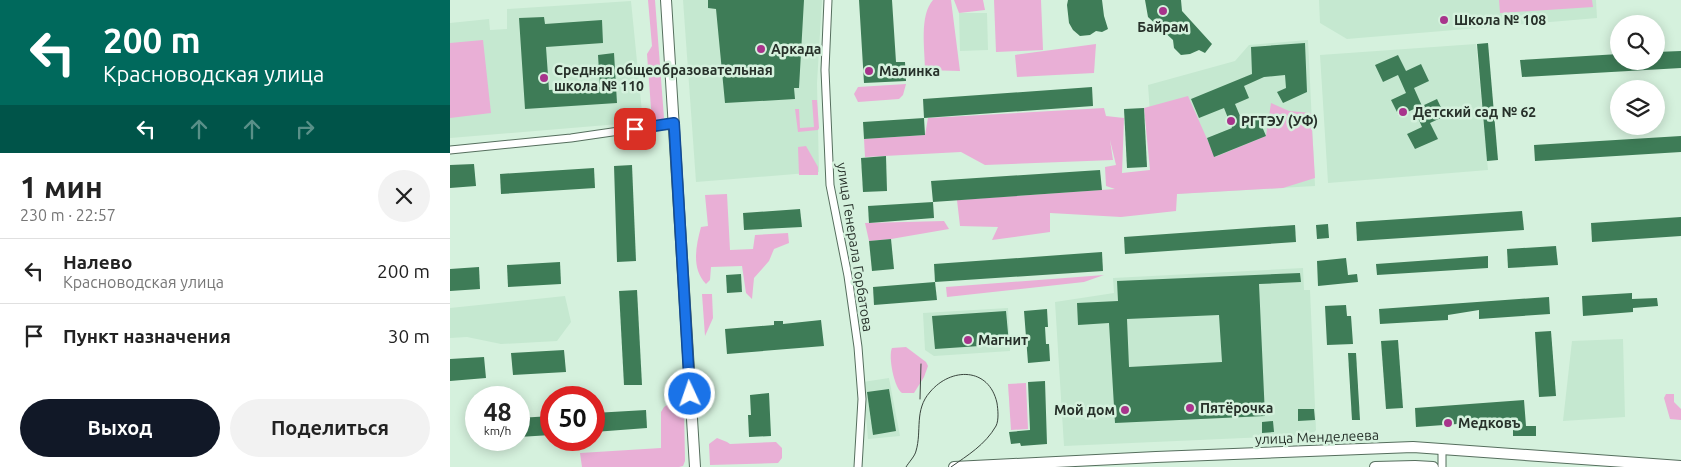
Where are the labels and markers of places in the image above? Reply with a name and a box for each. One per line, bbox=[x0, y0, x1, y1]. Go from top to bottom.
marker: Байрам bbox=[1157, 5, 1169, 17]
place label: Школа № 108 bbox=[1454, 12, 1546, 28]
marker: Школа № 108 bbox=[1438, 14, 1450, 26]
place label: Байрам bbox=[1137, 19, 1189, 35]
place label: Аркада bbox=[771, 41, 821, 57]
marker: Аркада bbox=[755, 43, 767, 55]
place label: Средняя общеобразовательная школа № 110 bbox=[554, 62, 773, 94]
place label: Малинка bbox=[879, 63, 940, 79]
marker: Малинка bbox=[863, 65, 875, 77]
marker: Средняя общеобразовательная школа № 110 bbox=[538, 72, 550, 84]
place label: Детский сад № 62 bbox=[1413, 104, 1536, 120]
marker: Детский сад № 62 bbox=[1397, 106, 1409, 118]
pin bbox=[614, 108, 656, 150]
place label: РГТЭУ (УФ) bbox=[1241, 113, 1318, 129]
marker: РГТЭУ (УФ) bbox=[1225, 115, 1237, 127]
place label: Магнит bbox=[978, 332, 1028, 348]
marker: Магнит bbox=[962, 334, 974, 346]
place label: Пятёрочка bbox=[1200, 400, 1273, 416]
place label: Мой дом bbox=[1054, 402, 1115, 418]
marker: Пятёрочка bbox=[1184, 402, 1196, 414]
marker: Мой дом bbox=[1119, 404, 1131, 416]
place label: Медковъ bbox=[1458, 415, 1521, 431]
marker: Медковъ bbox=[1442, 417, 1454, 429]

